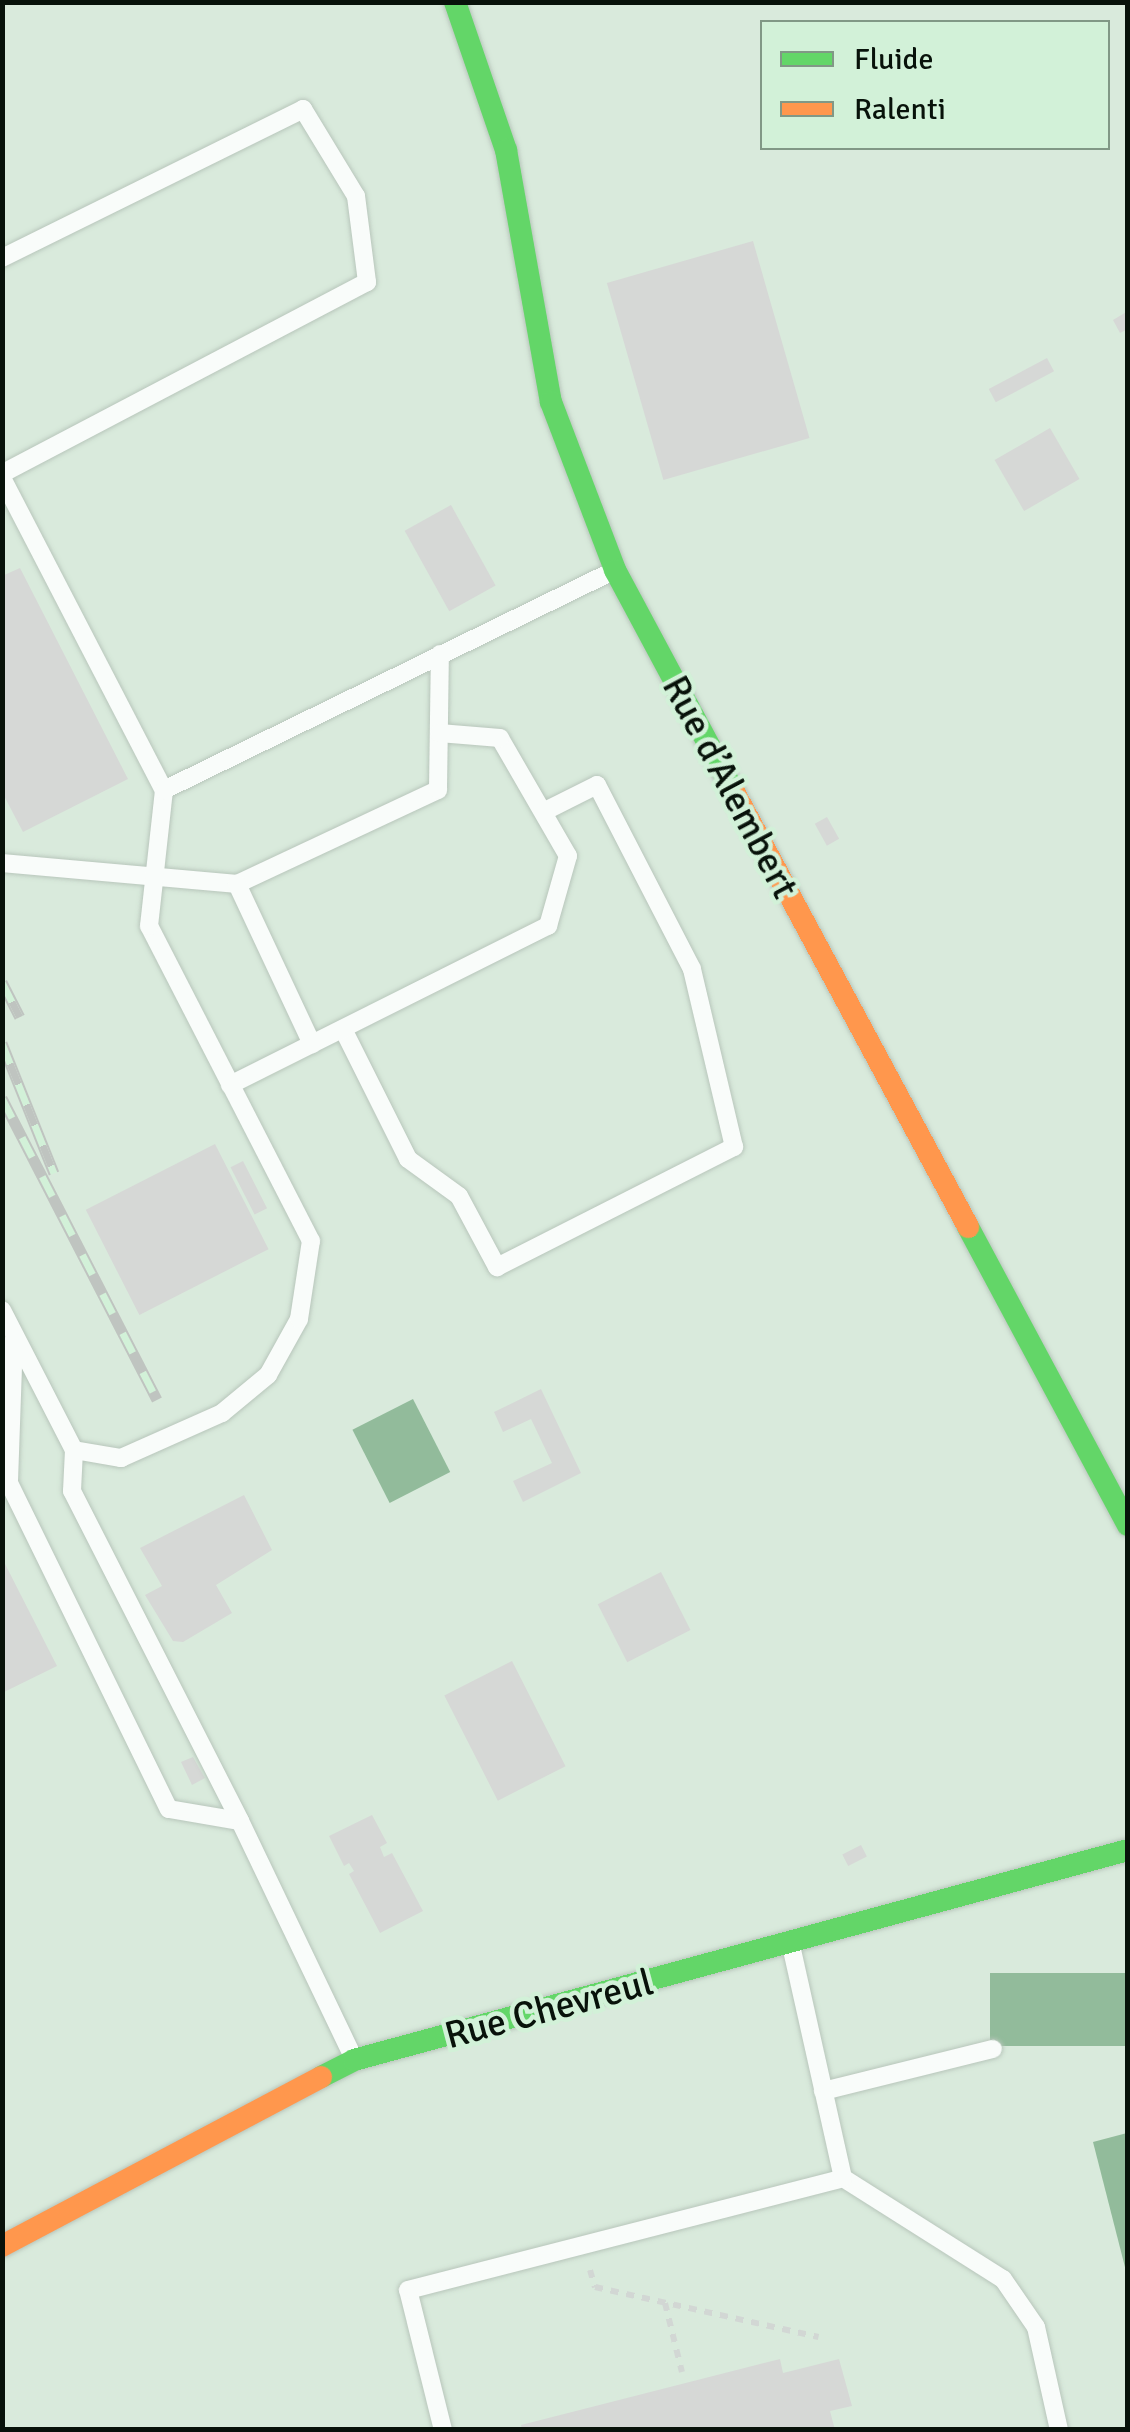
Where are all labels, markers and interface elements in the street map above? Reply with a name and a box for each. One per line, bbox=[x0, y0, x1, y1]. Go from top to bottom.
legend bbox=[760, 20, 1110, 150]
text: Fluide bbox=[854, 41, 933, 78]
text: Ralenti bbox=[854, 91, 946, 128]
street label: Rue d’Alembert bbox=[652, 668, 808, 906]
street label: Rue Chevreul bbox=[440, 1959, 658, 2059]

